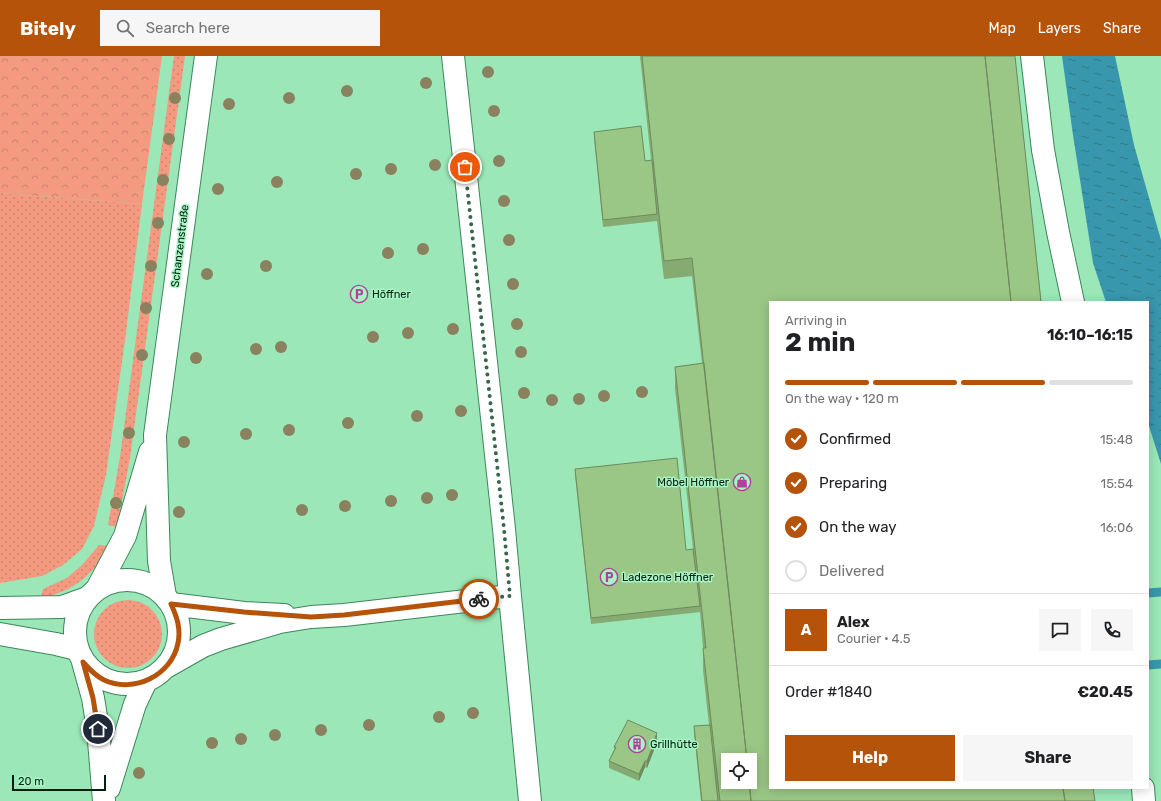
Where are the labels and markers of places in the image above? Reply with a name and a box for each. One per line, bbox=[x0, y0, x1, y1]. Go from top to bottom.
pin bbox=[448, 150, 482, 184]
parking icon: Höffner bbox=[349, 284, 369, 304]
place label: Höffner bbox=[372, 288, 412, 301]
shop icon: Möbel Höffner bbox=[732, 472, 752, 492]
place label: Möbel Höffner bbox=[657, 476, 730, 489]
parking icon: Ladezone Höffner bbox=[599, 567, 619, 587]
place label: Ladezone Höffner bbox=[622, 571, 714, 584]
pin bbox=[81, 712, 115, 746]
building icon: Grillhütte bbox=[627, 734, 647, 754]
place label: Grillhütte bbox=[650, 738, 698, 751]

